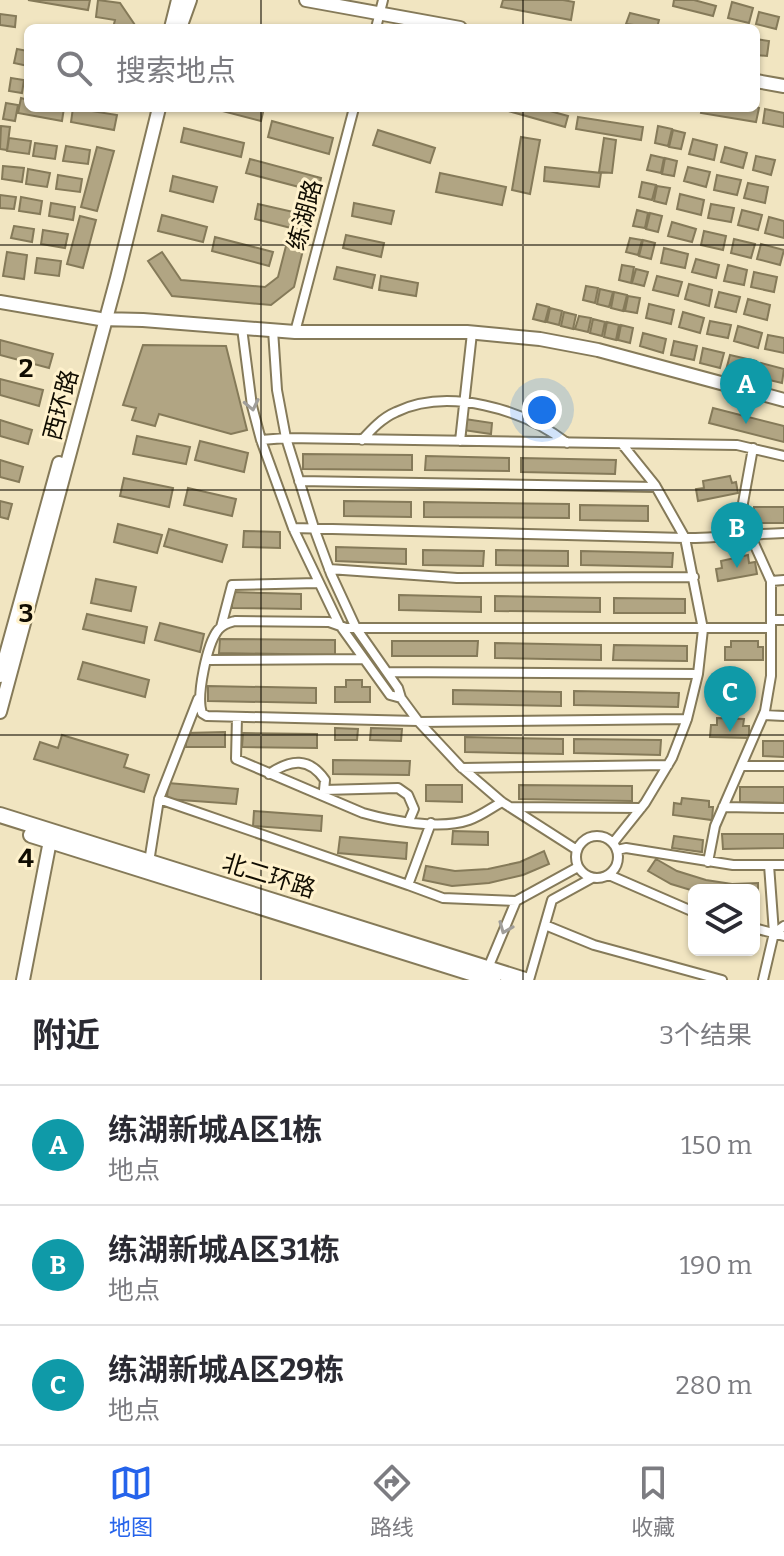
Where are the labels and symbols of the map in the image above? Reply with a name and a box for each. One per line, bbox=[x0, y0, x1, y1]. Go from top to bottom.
street label: 练湖路 bbox=[282, 177, 328, 253]
text: 2 bbox=[19, 353, 33, 384]
pin: A bbox=[720, 358, 772, 424]
street label: 西环路 bbox=[38, 367, 84, 443]
your location bbox=[522, 390, 562, 430]
one-way arrow bbox=[243, 398, 260, 411]
pin: B bbox=[711, 502, 763, 568]
text: 3 bbox=[19, 598, 33, 629]
pin: C bbox=[704, 666, 756, 732]
text: 4 bbox=[18, 843, 34, 874]
street label: 北二环路 bbox=[219, 849, 319, 903]
one-way arrow bbox=[498, 920, 515, 934]

